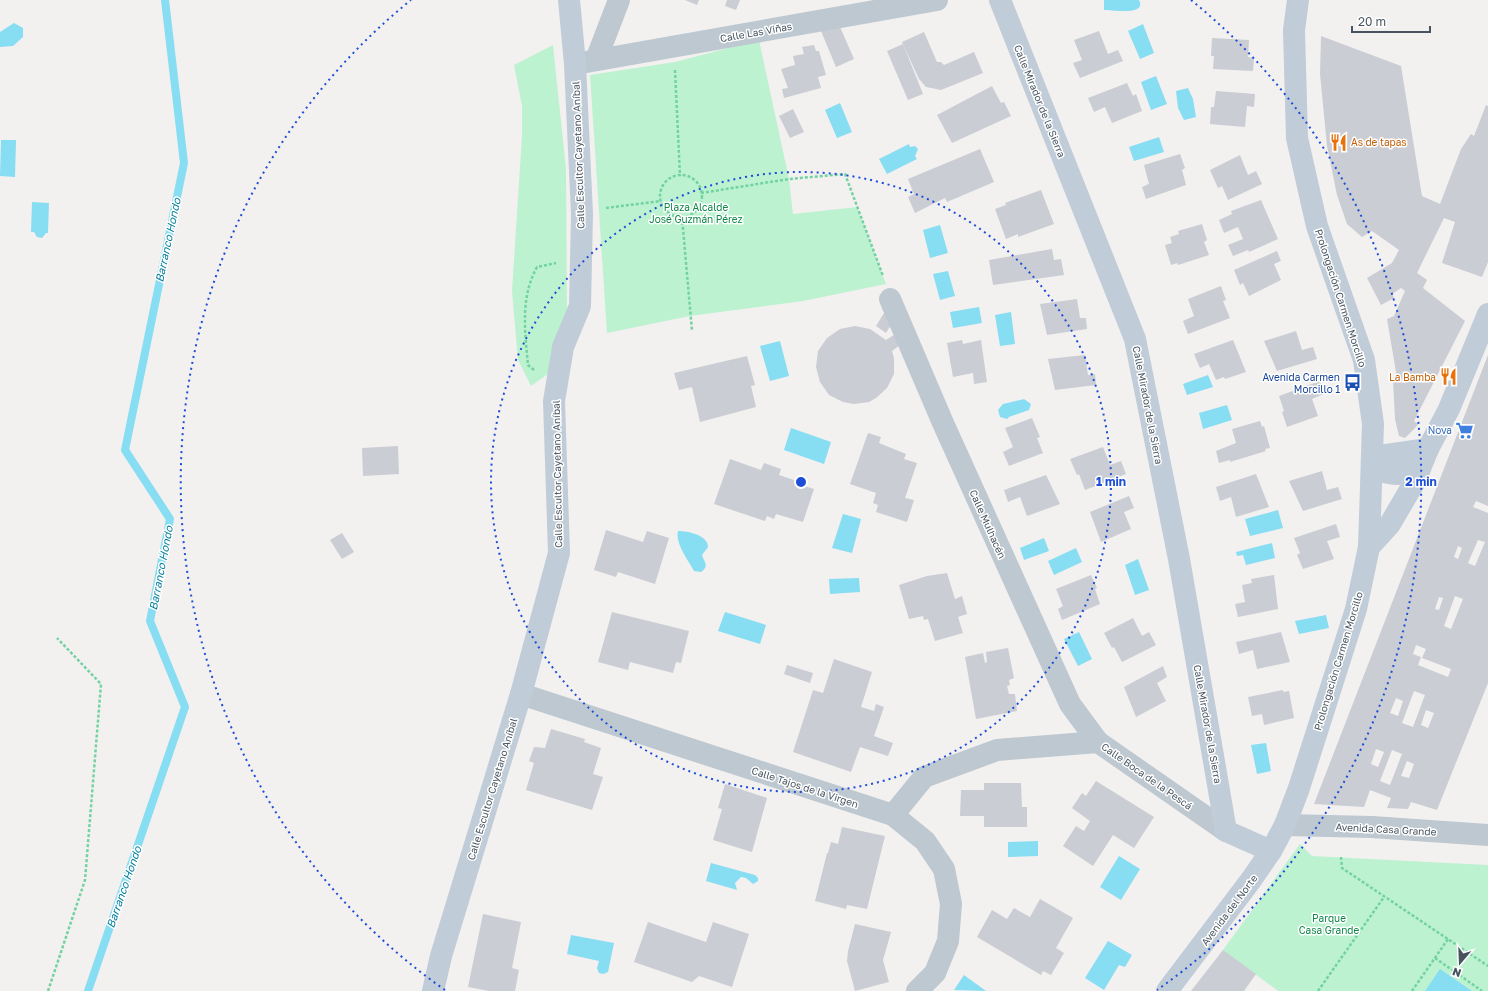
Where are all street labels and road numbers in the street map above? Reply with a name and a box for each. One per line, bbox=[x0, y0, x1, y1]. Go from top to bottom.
street label: Calle Las Viñas bbox=[719, 20, 793, 44]
street label: Calle Mirador de la Sierra bbox=[1012, 43, 1068, 159]
street label: Calle Escultor Cayetano Aníbal bbox=[569, 81, 587, 229]
street label: Prolongación Carmen Morcillo bbox=[1313, 227, 1369, 369]
street label: Calle Mirador de la Sierra bbox=[1131, 345, 1165, 465]
street label: Calle Escultor Cayetano Aníbal bbox=[550, 400, 564, 548]
street label: Calle Mulhacén bbox=[967, 488, 1009, 560]
street label: Prolongación Carmen Morcillo bbox=[1311, 590, 1365, 732]
street label: Calle Mirador de la Sierra bbox=[1192, 664, 1224, 784]
street label: Calle Escultor Cayetano Aníbal bbox=[465, 717, 519, 861]
street label: Calle Boca de la Pescá bbox=[1099, 740, 1195, 812]
street label: Calle Tajos de la Virgen bbox=[750, 764, 860, 810]
street label: Avenida Casa Grande bbox=[1335, 820, 1437, 838]
street label: Avenida del Norte bbox=[1198, 872, 1260, 948]

